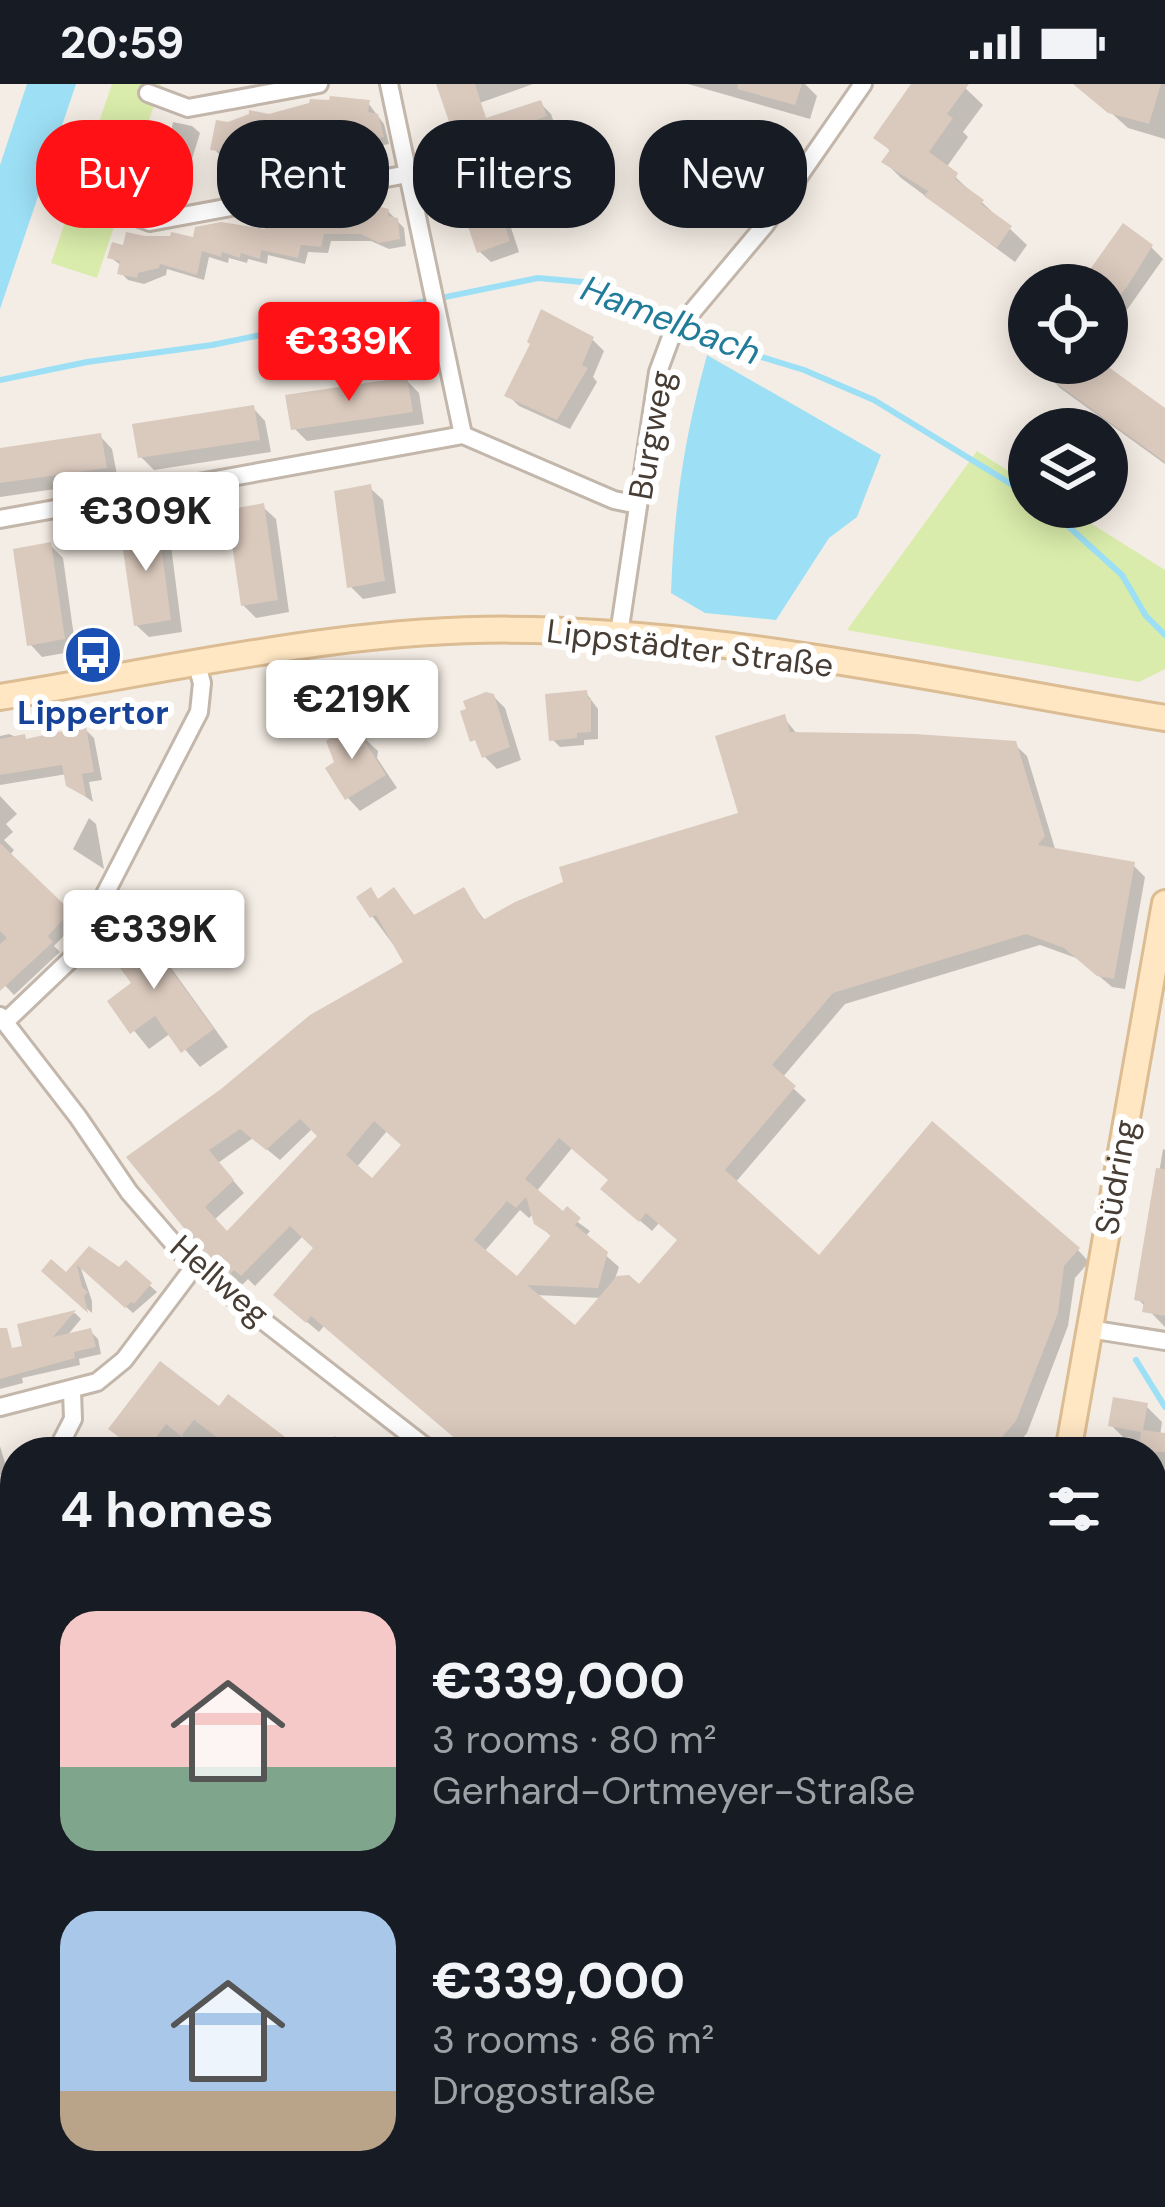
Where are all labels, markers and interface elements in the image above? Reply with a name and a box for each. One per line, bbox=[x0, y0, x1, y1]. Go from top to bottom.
text: 20:59 bbox=[60, 13, 184, 72]
chip: Buy bbox=[36, 120, 193, 228]
chip: Rent bbox=[217, 120, 389, 228]
chip: Filters bbox=[413, 120, 615, 228]
chip: New bbox=[639, 120, 807, 228]
water label: Hamelbach bbox=[575, 264, 767, 376]
map controls bbox=[1008, 264, 1128, 528]
button: locate bbox=[1008, 264, 1128, 384]
pin: €339K bbox=[265, 302, 433, 404]
text: €339K bbox=[285, 315, 413, 366]
street label: Burgweg bbox=[618, 367, 684, 503]
button: layers bbox=[1008, 408, 1128, 528]
pin: €309K bbox=[62, 472, 230, 574]
text: €309K bbox=[80, 485, 212, 536]
street label: Lippstädter Straße bbox=[544, 609, 836, 687]
bus stop icon: Lippertor bbox=[62, 624, 124, 686]
pin: €219K bbox=[268, 660, 436, 762]
text: €219K bbox=[293, 673, 411, 724]
place label: Lippertor bbox=[17, 691, 169, 734]
pin: €339K bbox=[70, 890, 238, 992]
text: €339K bbox=[90, 903, 218, 954]
street label: Südring bbox=[1085, 1116, 1147, 1238]
street label: Hellweg bbox=[162, 1225, 278, 1335]
text: 4 homes bbox=[60, 1476, 274, 1543]
icon: filters bbox=[1041, 1476, 1107, 1542]
text: €339,000 bbox=[432, 1647, 685, 1714]
icon: home bbox=[156, 1659, 300, 1803]
text: 3 rooms · 80 m² bbox=[432, 1714, 717, 1765]
text: Gerhard-Ortmeyer-Straße bbox=[432, 1765, 916, 1816]
text: €339,000 bbox=[432, 1947, 685, 2014]
icon: home bbox=[156, 1959, 300, 2103]
text: 3 rooms · 86 m² bbox=[432, 2014, 714, 2065]
text: Drogostraße bbox=[432, 2065, 656, 2116]

